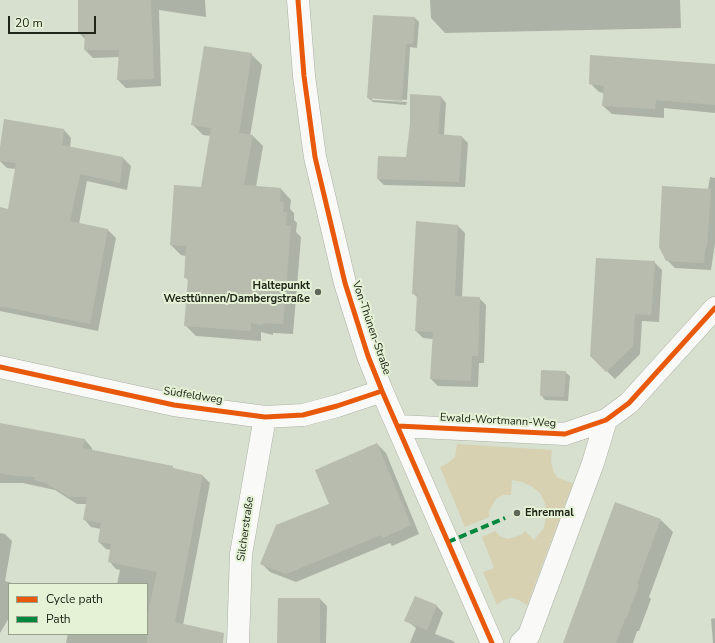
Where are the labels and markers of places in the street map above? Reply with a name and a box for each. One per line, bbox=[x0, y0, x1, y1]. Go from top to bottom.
place label: Haltepunkt Westtünnen/Dambergstraße bbox=[164, 279, 310, 305]
marker: Haltepunkt Westtünnen/Dambergstraße bbox=[313, 287, 323, 297]
place label: Ehrenmal bbox=[525, 506, 574, 520]
marker: Ehrenmal bbox=[512, 508, 522, 518]

